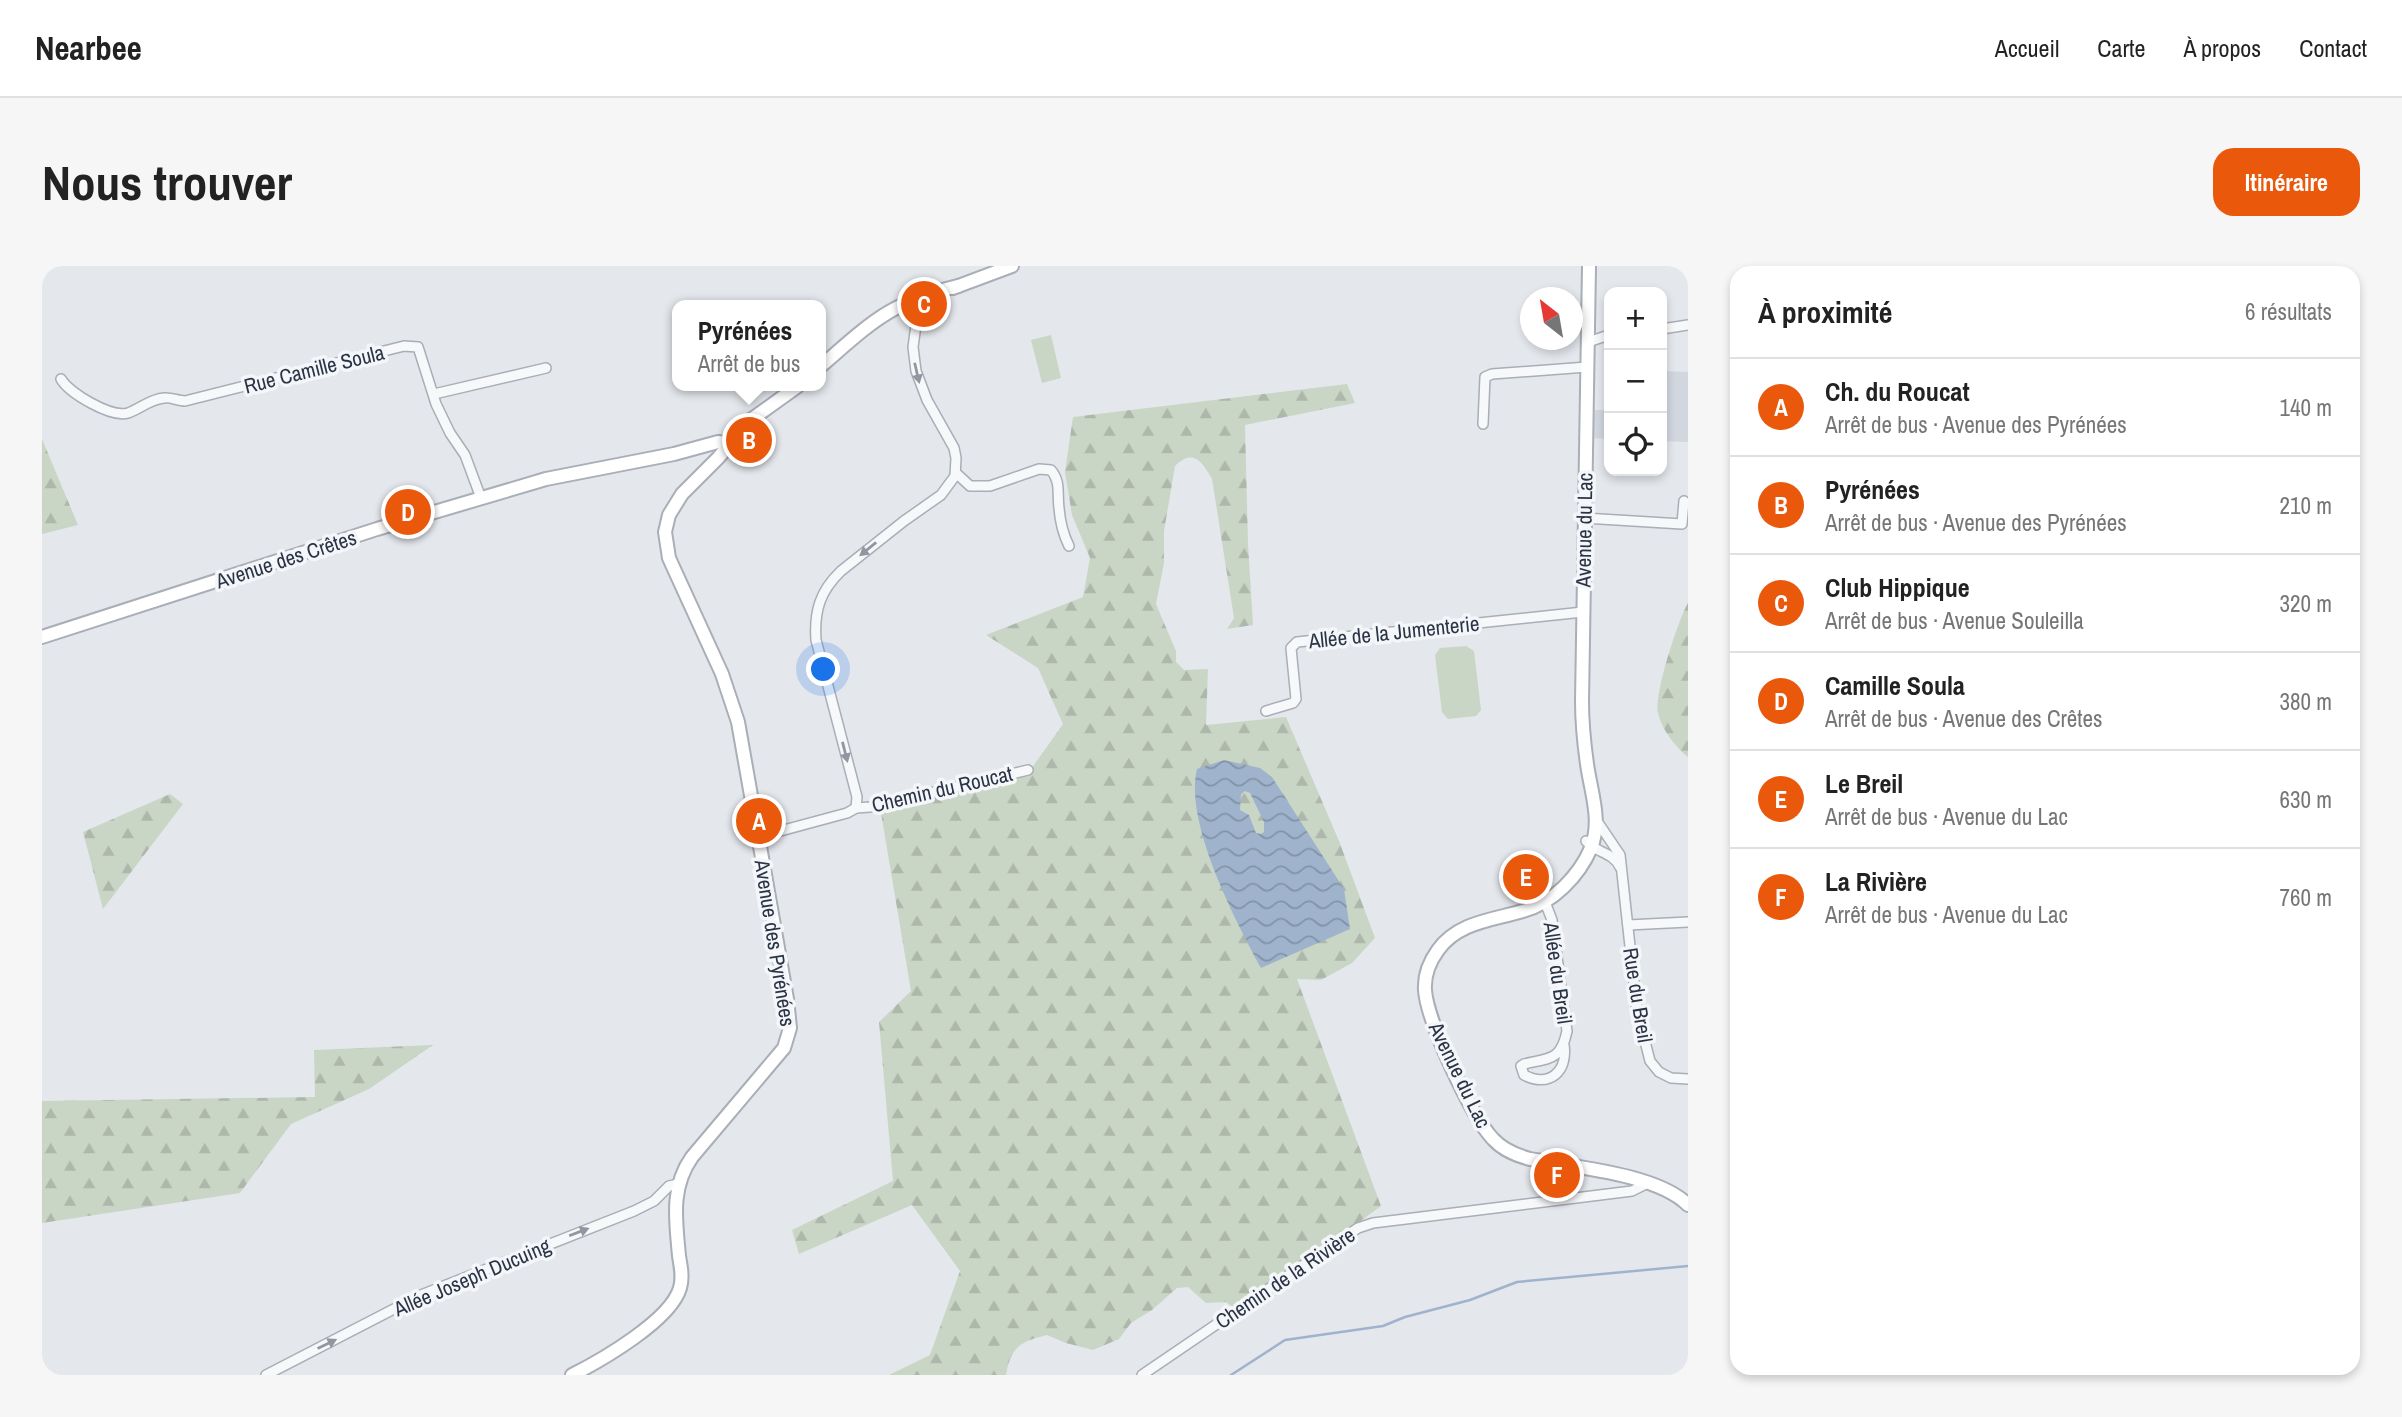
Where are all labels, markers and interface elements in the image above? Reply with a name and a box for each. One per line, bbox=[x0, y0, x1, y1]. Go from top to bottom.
text: Nearbee bbox=[35, 26, 142, 70]
text: Accueil bbox=[1995, 32, 2059, 64]
text: Carte bbox=[2097, 32, 2145, 64]
text: À propos bbox=[2183, 32, 2261, 64]
text: Contact bbox=[2299, 32, 2367, 64]
button: Itinéraire bbox=[2213, 148, 2360, 216]
text: Nous trouver bbox=[42, 149, 292, 215]
pin: C bbox=[901, 278, 947, 330]
north arrow bbox=[1520, 287, 1583, 350]
map controls bbox=[1604, 287, 1667, 476]
button: + bbox=[1604, 287, 1667, 350]
text: À proximité bbox=[1758, 292, 1892, 332]
text: 6 résultats bbox=[2245, 296, 2332, 327]
popup bbox=[672, 300, 826, 391]
text: Pyrénées bbox=[698, 313, 792, 348]
street label: Rue Camille Soula bbox=[241, 337, 388, 400]
text: Arrêt de bus bbox=[698, 348, 800, 379]
button: − bbox=[1604, 350, 1667, 413]
one-way arrow bbox=[912, 362, 923, 384]
text: Ch. du Roucat bbox=[1825, 374, 1970, 409]
text: A bbox=[1774, 392, 1788, 423]
text: 140 m bbox=[2280, 392, 2332, 423]
text: Arrêt de bus · Avenue des Pyrénées bbox=[1825, 409, 2127, 440]
button: locate bbox=[1604, 413, 1667, 476]
pin: B bbox=[726, 414, 772, 466]
street label: Avenue du Lac bbox=[1568, 472, 1599, 589]
text: Pyrénées bbox=[1825, 472, 1920, 507]
pin: D bbox=[385, 486, 431, 538]
text: B bbox=[1774, 490, 1788, 521]
text: 210 m bbox=[2280, 490, 2332, 521]
text: Arrêt de bus · Avenue des Pyrénées bbox=[1825, 507, 2127, 538]
street label: Avenue des Crêtes bbox=[211, 523, 360, 596]
one-way arrow bbox=[859, 541, 876, 556]
text: Club Hippique bbox=[1825, 570, 1970, 605]
text: C bbox=[1774, 588, 1788, 619]
text: 320 m bbox=[2280, 588, 2332, 619]
text: Arrêt de bus · Avenue Souleilla bbox=[1825, 605, 2084, 636]
street label: Allée de la Jumenterie bbox=[1306, 609, 1481, 655]
your location bbox=[806, 652, 840, 686]
text: Camille Soula bbox=[1825, 668, 1965, 703]
text: D bbox=[1774, 686, 1788, 717]
text: 380 m bbox=[2280, 686, 2332, 717]
text: Arrêt de bus · Avenue des Crêtes bbox=[1825, 703, 2103, 734]
one-way arrow bbox=[840, 741, 851, 763]
street label: Chemin du Roucat bbox=[869, 759, 1015, 819]
text: Le Breil bbox=[1825, 766, 1903, 801]
text: E bbox=[1775, 784, 1787, 815]
text: 630 m bbox=[2280, 784, 2332, 815]
pin: A bbox=[736, 795, 782, 847]
text: Arrêt de bus · Avenue du Lac bbox=[1825, 801, 2068, 832]
pin: E bbox=[1503, 851, 1549, 903]
street label: Avenue des Pyrénées bbox=[747, 857, 802, 1028]
text: La Rivière bbox=[1825, 864, 1927, 899]
text: F bbox=[1775, 882, 1787, 913]
text: 760 m bbox=[2280, 882, 2332, 913]
text: Arrêt de bus · Avenue du Lac bbox=[1825, 899, 2068, 930]
street label: Allée du Breil bbox=[1536, 919, 1579, 1026]
street label: Rue du Breil bbox=[1616, 945, 1660, 1045]
street label: Avenue du Lac bbox=[1421, 1016, 1498, 1133]
pin: F bbox=[1534, 1149, 1580, 1201]
street label: Chemin de la Rivière bbox=[1209, 1220, 1361, 1336]
one-way arrow bbox=[569, 1227, 590, 1238]
street label: Allée Joseph Ducuing bbox=[388, 1231, 555, 1323]
one-way arrow bbox=[317, 1338, 337, 1349]

